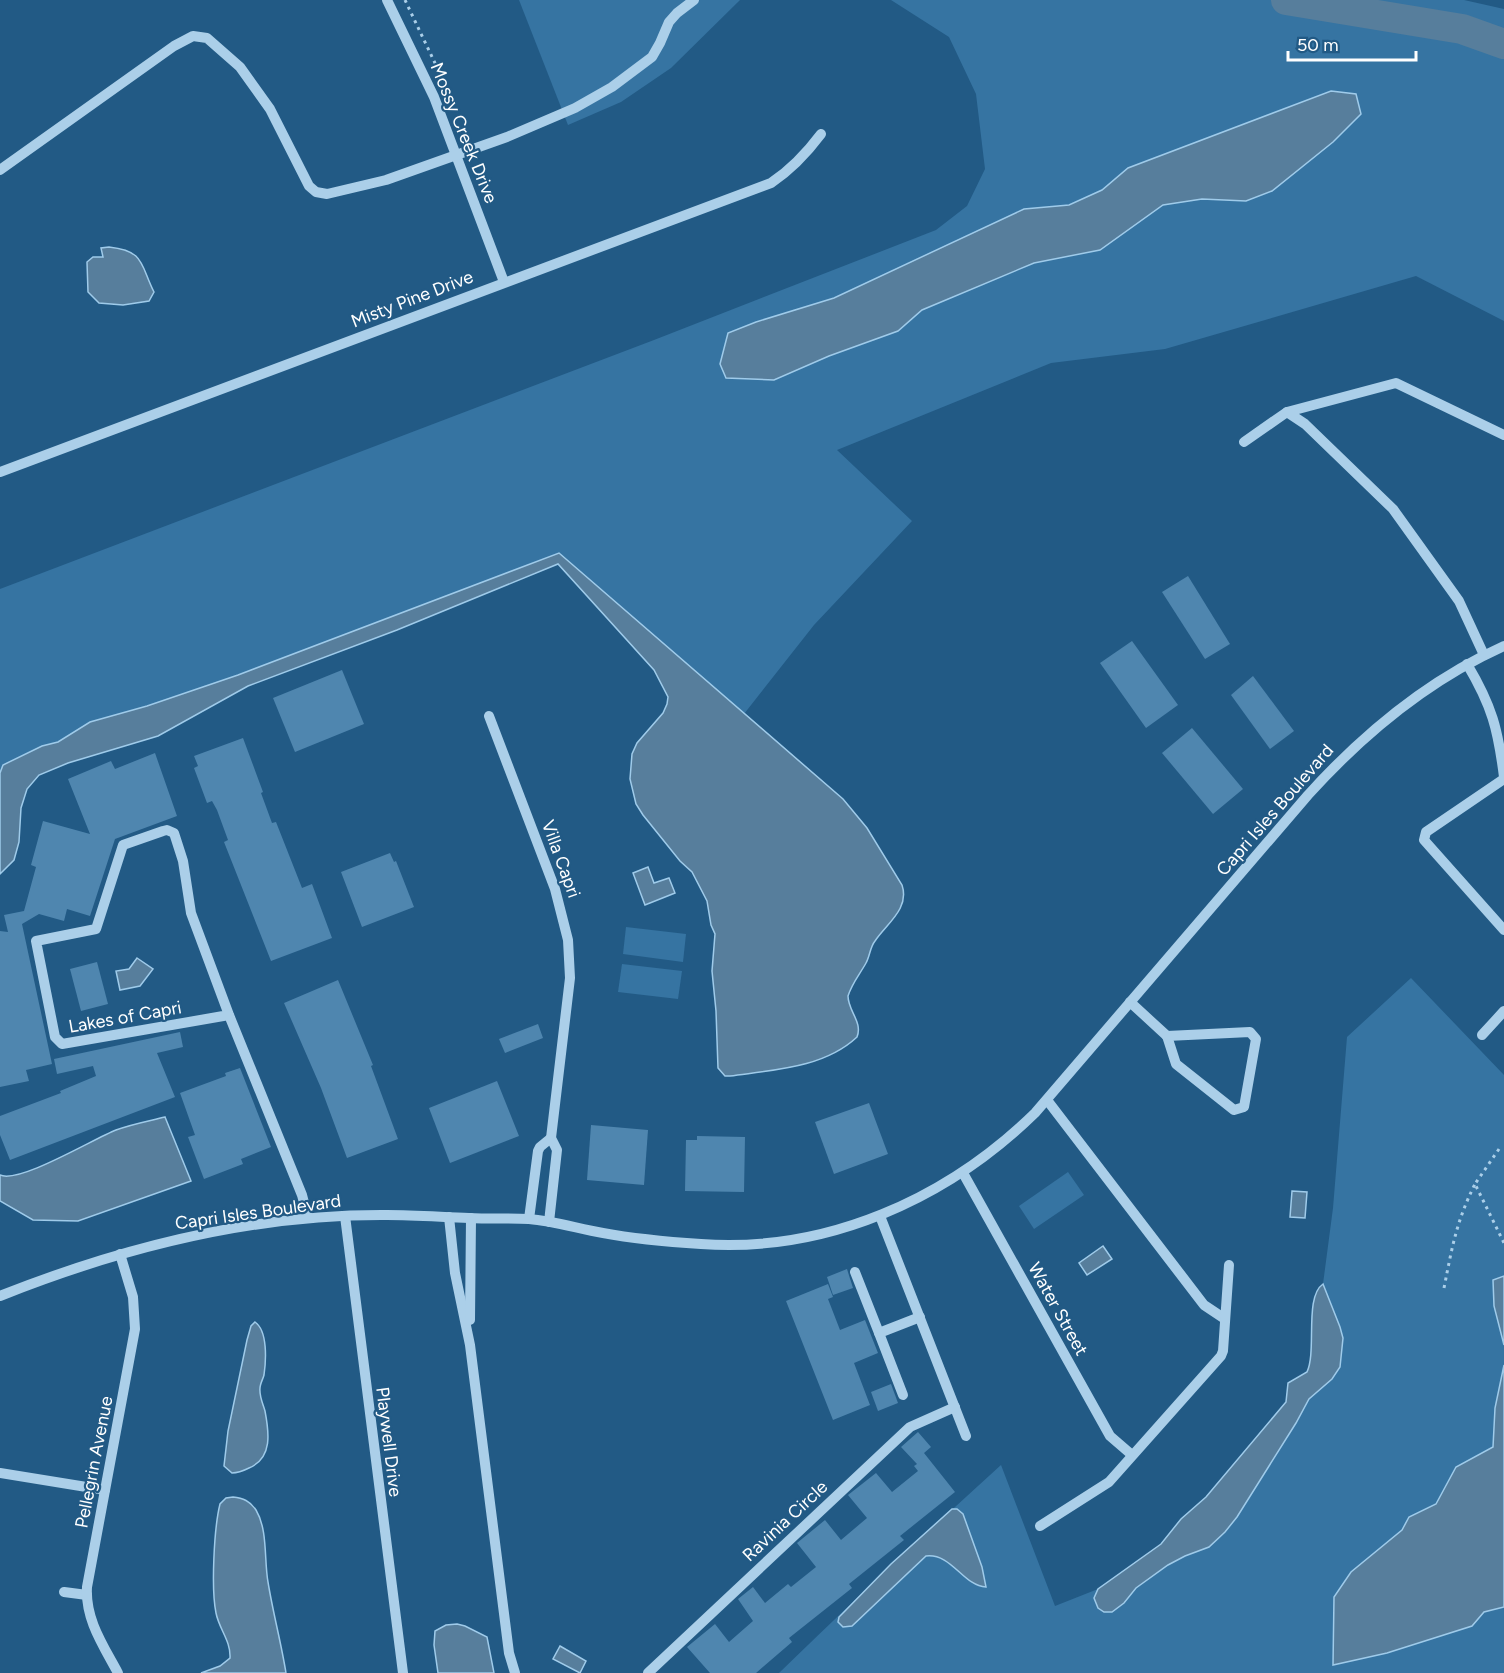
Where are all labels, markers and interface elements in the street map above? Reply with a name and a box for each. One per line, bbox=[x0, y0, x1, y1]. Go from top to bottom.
scale bar bbox=[1288, 24, 1416, 62]
text: 50 m bbox=[1297, 34, 1339, 56]
street label: Mossy Creek Drive bbox=[426, 59, 502, 207]
street label: Misty Pine Drive bbox=[348, 266, 476, 332]
street label: Capri Isles Boulevard bbox=[1212, 740, 1338, 880]
street label: Villa Capri bbox=[537, 817, 585, 901]
street label: Lakes of Capri bbox=[67, 996, 183, 1038]
street label: Capri Isles Boulevard bbox=[174, 1189, 342, 1235]
street label: Water Street bbox=[1023, 1259, 1093, 1360]
street label: Playwell Drive bbox=[371, 1386, 407, 1498]
street label: Pellegrin Avenue bbox=[70, 1394, 118, 1530]
street label: Ravinia Circle bbox=[738, 1476, 832, 1566]

